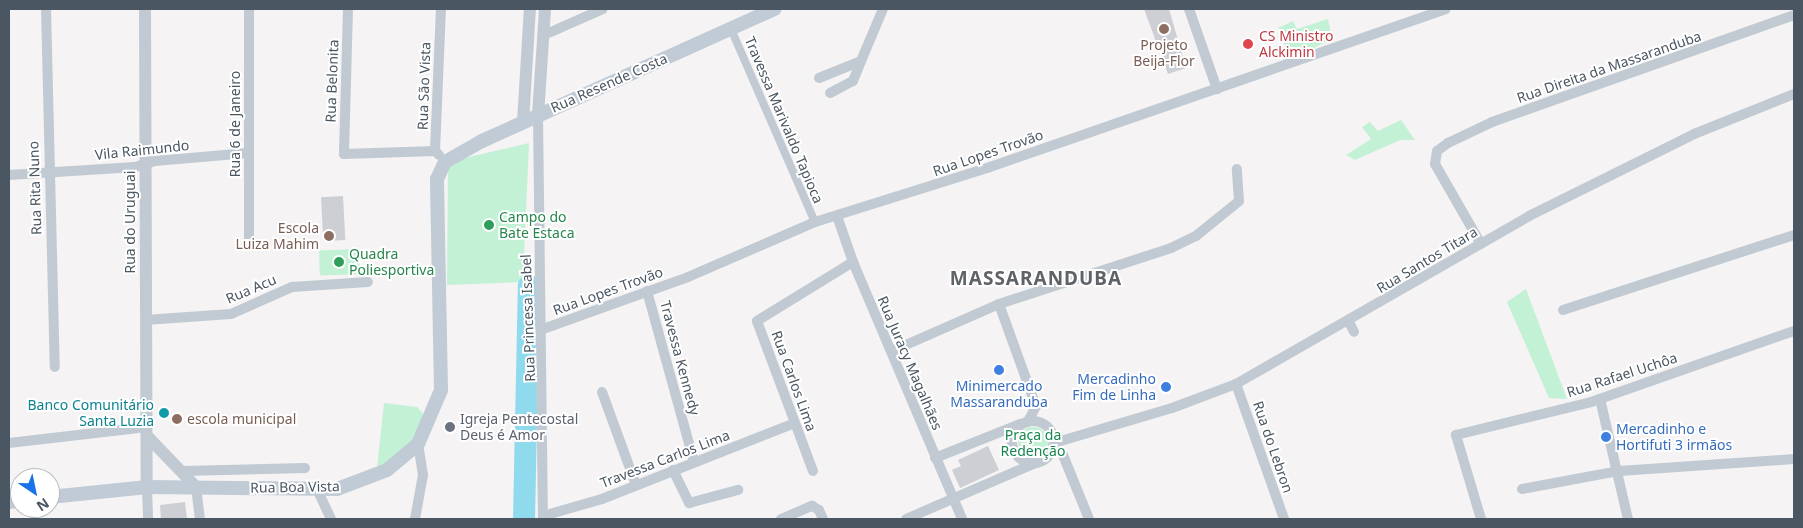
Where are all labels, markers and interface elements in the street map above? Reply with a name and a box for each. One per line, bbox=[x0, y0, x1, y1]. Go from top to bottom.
marker: Projeto Beija-Flor bbox=[1158, 23, 1170, 35]
street label: Rua Direita da Massaranduba bbox=[1515, 27, 1703, 107]
place label: CS Ministro Alckimin bbox=[1259, 28, 1333, 60]
street label: Travessa Marivaldo Tapioca bbox=[741, 34, 827, 206]
place label: Projeto Beija-Flor bbox=[1133, 37, 1195, 70]
marker: CS Ministro Alckimin bbox=[1241, 37, 1255, 51]
street label: Rua Belonita bbox=[322, 39, 342, 123]
street label: Rua São Vista bbox=[414, 42, 434, 130]
street label: Rua Resende Costa bbox=[548, 50, 670, 116]
street label: Rua 6 de Janeiro bbox=[227, 71, 243, 177]
street label: Rua Lopes Trovão bbox=[931, 126, 1045, 180]
street label: Vila Raimundo bbox=[94, 137, 190, 163]
street label: Rua Rita Nuno bbox=[25, 141, 45, 235]
street label: Rua do Uruguai bbox=[122, 171, 138, 273]
place label: Campo do Bate Estaca bbox=[499, 209, 575, 242]
marker: Campo do Bate Estaca bbox=[483, 219, 495, 231]
place label: Escola Luiza Mahim bbox=[235, 220, 319, 252]
street label: Rua Santos Titara bbox=[1374, 223, 1480, 297]
marker: Escola Luiza Mahim bbox=[323, 230, 335, 242]
place label: Quadra Poliesportiva bbox=[349, 246, 434, 278]
street label: Rua Princesa Isabel bbox=[517, 254, 539, 382]
marker: Quadra Poliesportiva bbox=[333, 256, 345, 268]
street label: Rua Lopes Trovão bbox=[551, 263, 665, 319]
district label: MASSARANDUBA bbox=[948, 268, 1124, 290]
street label: Rua Acu bbox=[223, 271, 279, 307]
street label: Rua Juracy Magalhães bbox=[874, 293, 946, 433]
street label: Travessa Kennedy bbox=[657, 299, 703, 417]
street label: Rua Carlos Lima bbox=[768, 328, 820, 434]
street label: Rua Rafael Uchôa bbox=[1565, 349, 1679, 401]
marker: Minimercado Massaranduba bbox=[993, 364, 1005, 376]
place label: Mercadinho Fim de Linha bbox=[1072, 371, 1156, 404]
place label: Minimercado Massaranduba bbox=[950, 378, 1048, 411]
marker: Mercadinho Fim de Linha bbox=[1160, 381, 1172, 393]
place label: Banco Comunitário Santa Luzia bbox=[27, 397, 154, 430]
street label: Rua do Lebron bbox=[1249, 399, 1297, 495]
marker: Banco Comunitário Santa Luzia bbox=[158, 407, 170, 419]
place label: escola municipal bbox=[187, 411, 296, 427]
place label: Igreja Pentecostal Deus é Amor bbox=[460, 411, 578, 444]
marker: escola municipal bbox=[171, 413, 183, 425]
marker: Igreja Pentecostal Deus é Amor bbox=[444, 421, 456, 433]
place label: Mercadinho e Hortifuti 3 irmãos bbox=[1616, 421, 1732, 454]
street label: Travessa Carlos Lima bbox=[598, 427, 732, 491]
park label: Praça da Redenção bbox=[1001, 427, 1065, 460]
marker: Mercadinho e Hortifuti 3 irmãos bbox=[1600, 431, 1612, 443]
north arrow bbox=[10, 468, 60, 518]
street label: Rua Boa Vista bbox=[250, 478, 340, 496]
text: N bbox=[33, 494, 53, 516]

